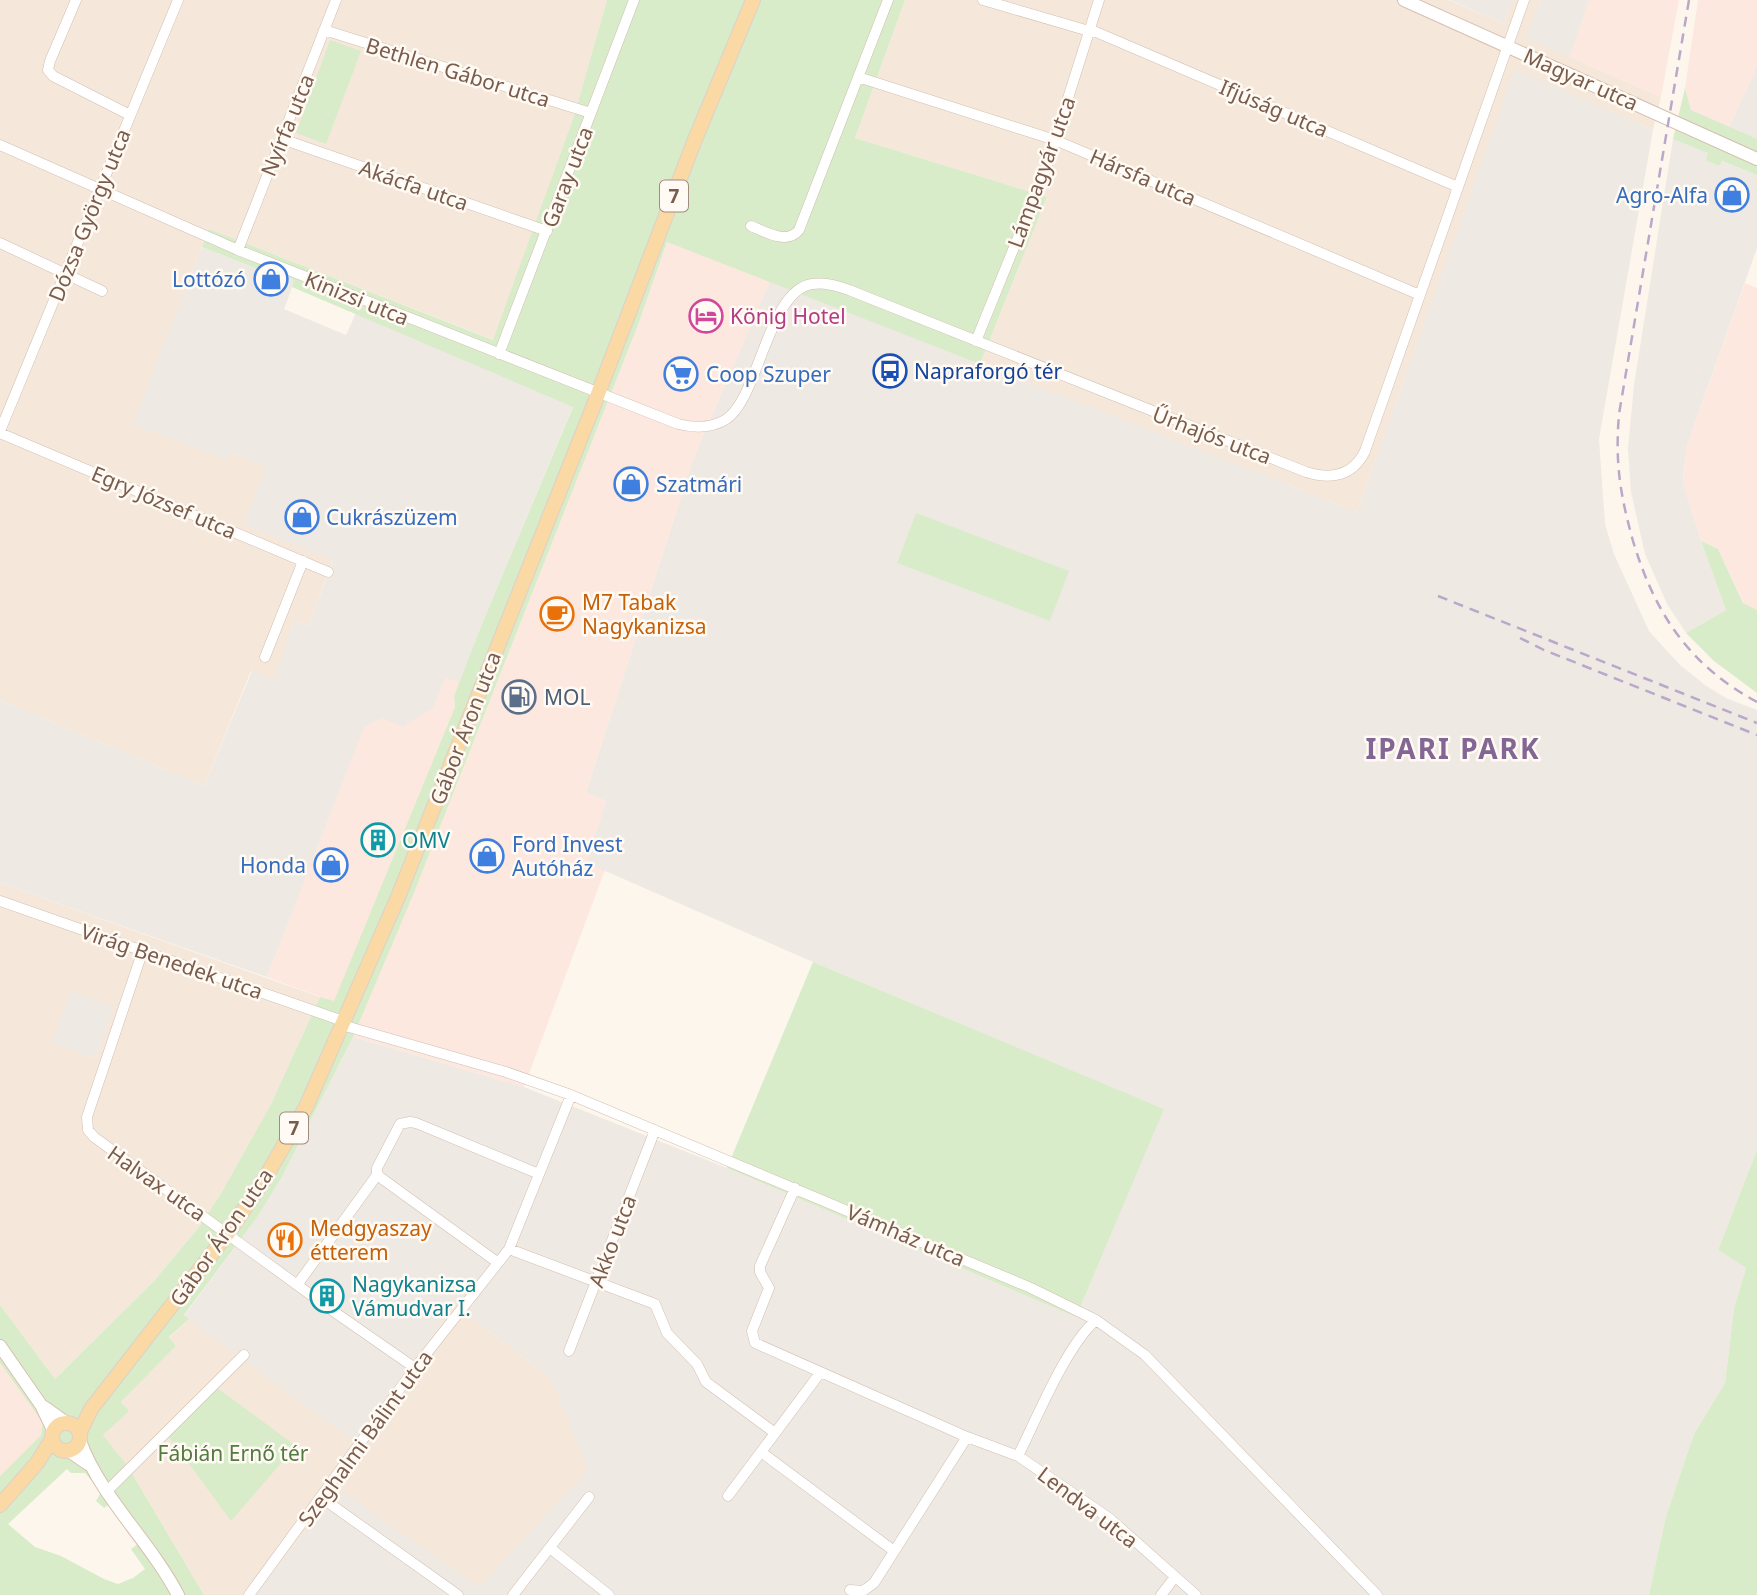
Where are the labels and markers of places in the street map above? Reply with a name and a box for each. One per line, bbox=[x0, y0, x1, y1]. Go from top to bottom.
shop icon: Agro-Alfa bbox=[1713, 176, 1751, 214]
place label: Agro-Alfa bbox=[1616, 181, 1708, 209]
shop icon: Lottózó bbox=[252, 260, 290, 298]
place label: Lottózó bbox=[172, 265, 246, 293]
hotel icon: König Hotel bbox=[687, 297, 725, 335]
place label: König Hotel bbox=[730, 302, 846, 330]
bus stop icon: Napraforgó tér bbox=[871, 352, 909, 390]
supermarket icon: Coop Szuper bbox=[662, 355, 700, 393]
place label: Napraforgó tér bbox=[914, 357, 1063, 385]
place label: Coop Szuper bbox=[706, 360, 831, 388]
shop icon: Szatmári bbox=[612, 465, 650, 503]
place label: Szatmári bbox=[656, 470, 742, 498]
shop icon: Cukrászüzem bbox=[283, 498, 321, 536]
place label: Cukrászüzem bbox=[326, 503, 458, 531]
place label: M7 Tabak Nagykanizsa bbox=[582, 588, 706, 640]
cafe icon: M7 Tabak Nagykanizsa bbox=[538, 595, 576, 633]
fuel station icon: MOL bbox=[500, 678, 538, 716]
place label: MOL bbox=[544, 683, 590, 711]
building icon: OMV bbox=[359, 821, 397, 859]
place label: OMV bbox=[402, 826, 450, 854]
place label: Ford Invest Autóház bbox=[512, 830, 623, 882]
shop icon: Ford Invest Autóház bbox=[468, 837, 506, 875]
shop icon: Honda bbox=[312, 846, 350, 884]
place label: Honda bbox=[240, 851, 306, 879]
place label: Medgyaszay étterem bbox=[310, 1214, 432, 1266]
restaurant icon: Medgyaszay étterem bbox=[266, 1221, 304, 1259]
place label: Nagykanizsa Vámudvar I. bbox=[352, 1270, 476, 1322]
building icon: Nagykanizsa Vámudvar I. bbox=[308, 1277, 346, 1315]

